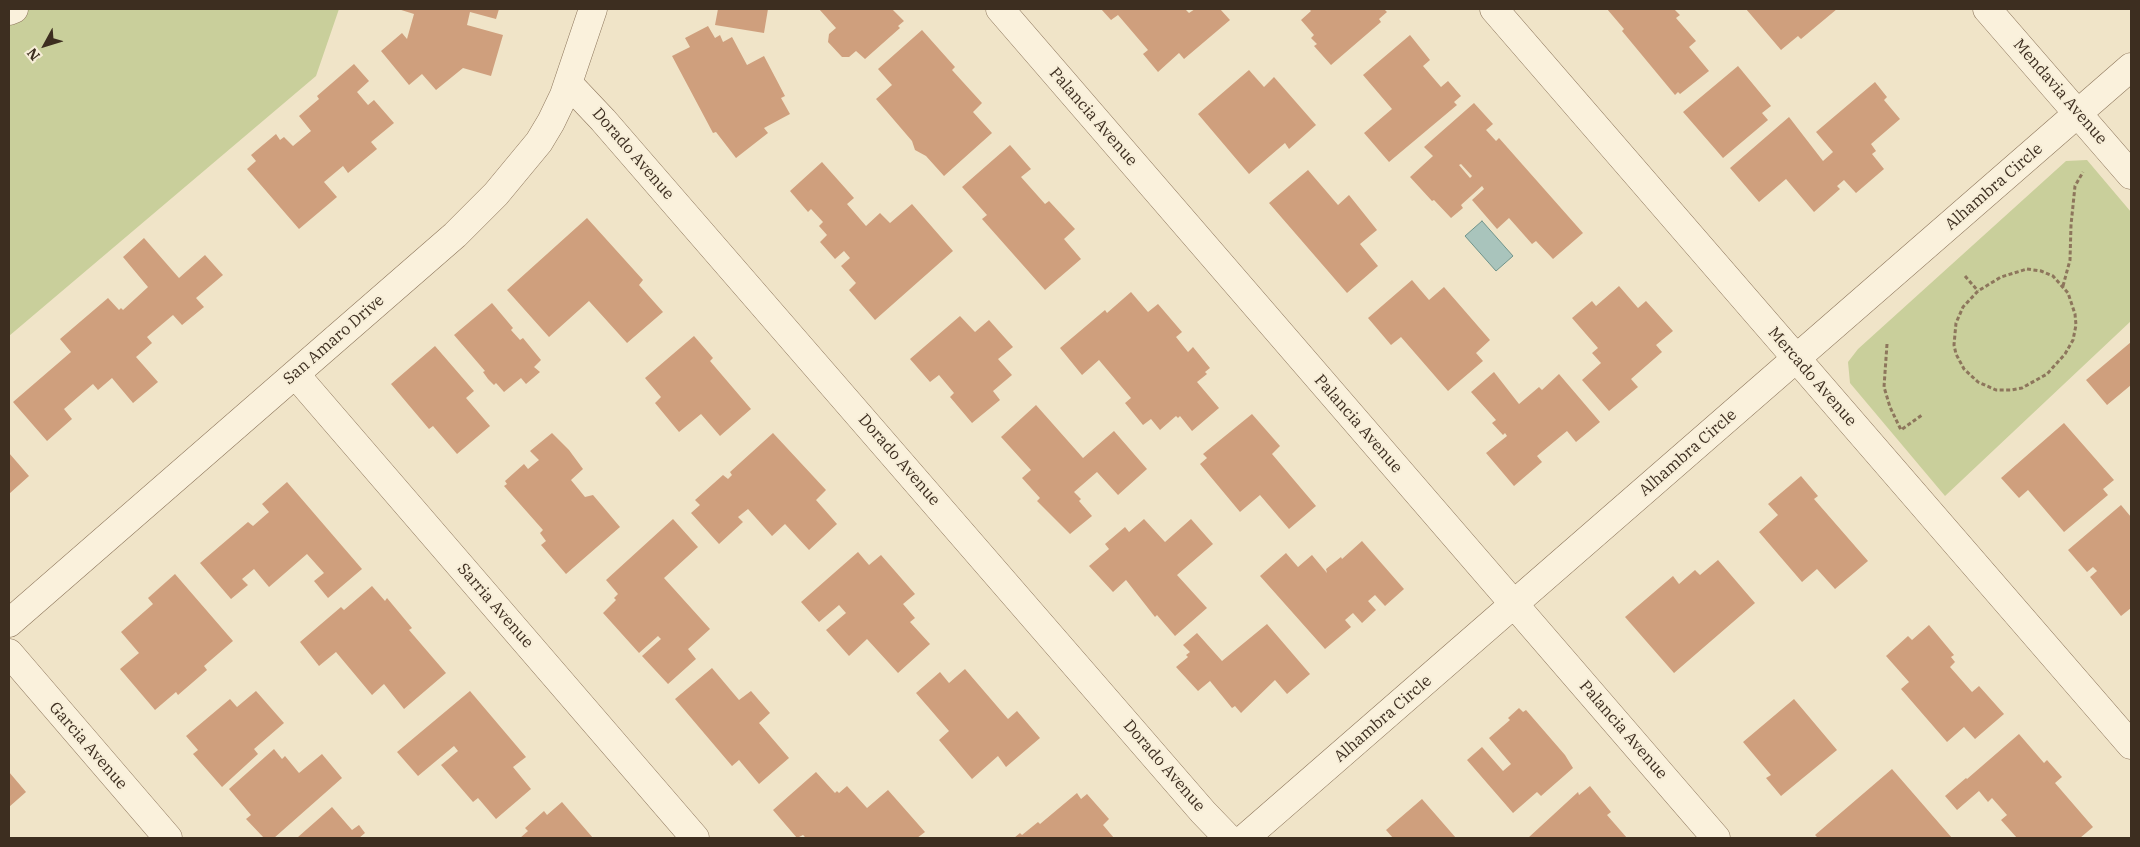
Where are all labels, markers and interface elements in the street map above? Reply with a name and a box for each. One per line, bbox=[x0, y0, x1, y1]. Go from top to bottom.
north arrow bbox=[20, 20, 70, 70]
street label: Mendavia Avenue bbox=[2009, 35, 2111, 149]
text: N bbox=[23, 44, 44, 64]
street label: Palancia Avenue bbox=[1045, 64, 1141, 170]
street label: Dorado Avenue bbox=[588, 104, 678, 204]
street label: Alhambra Circle bbox=[1941, 139, 2047, 235]
street label: San Amaro Drive bbox=[280, 291, 388, 389]
street label: Mercado Avenue bbox=[1764, 323, 1860, 431]
street label: Palancia Avenue bbox=[1310, 371, 1406, 477]
street label: Alhambra Circle bbox=[1635, 405, 1741, 501]
street label: Dorado Avenue bbox=[854, 410, 944, 510]
street label: Sarria Avenue bbox=[453, 560, 537, 652]
street label: Alhambra Circle bbox=[1330, 671, 1436, 767]
street label: Palancia Avenue bbox=[1575, 677, 1671, 783]
street label: Garcia Avenue bbox=[45, 698, 131, 794]
street label: Dorado Avenue bbox=[1119, 716, 1209, 816]

